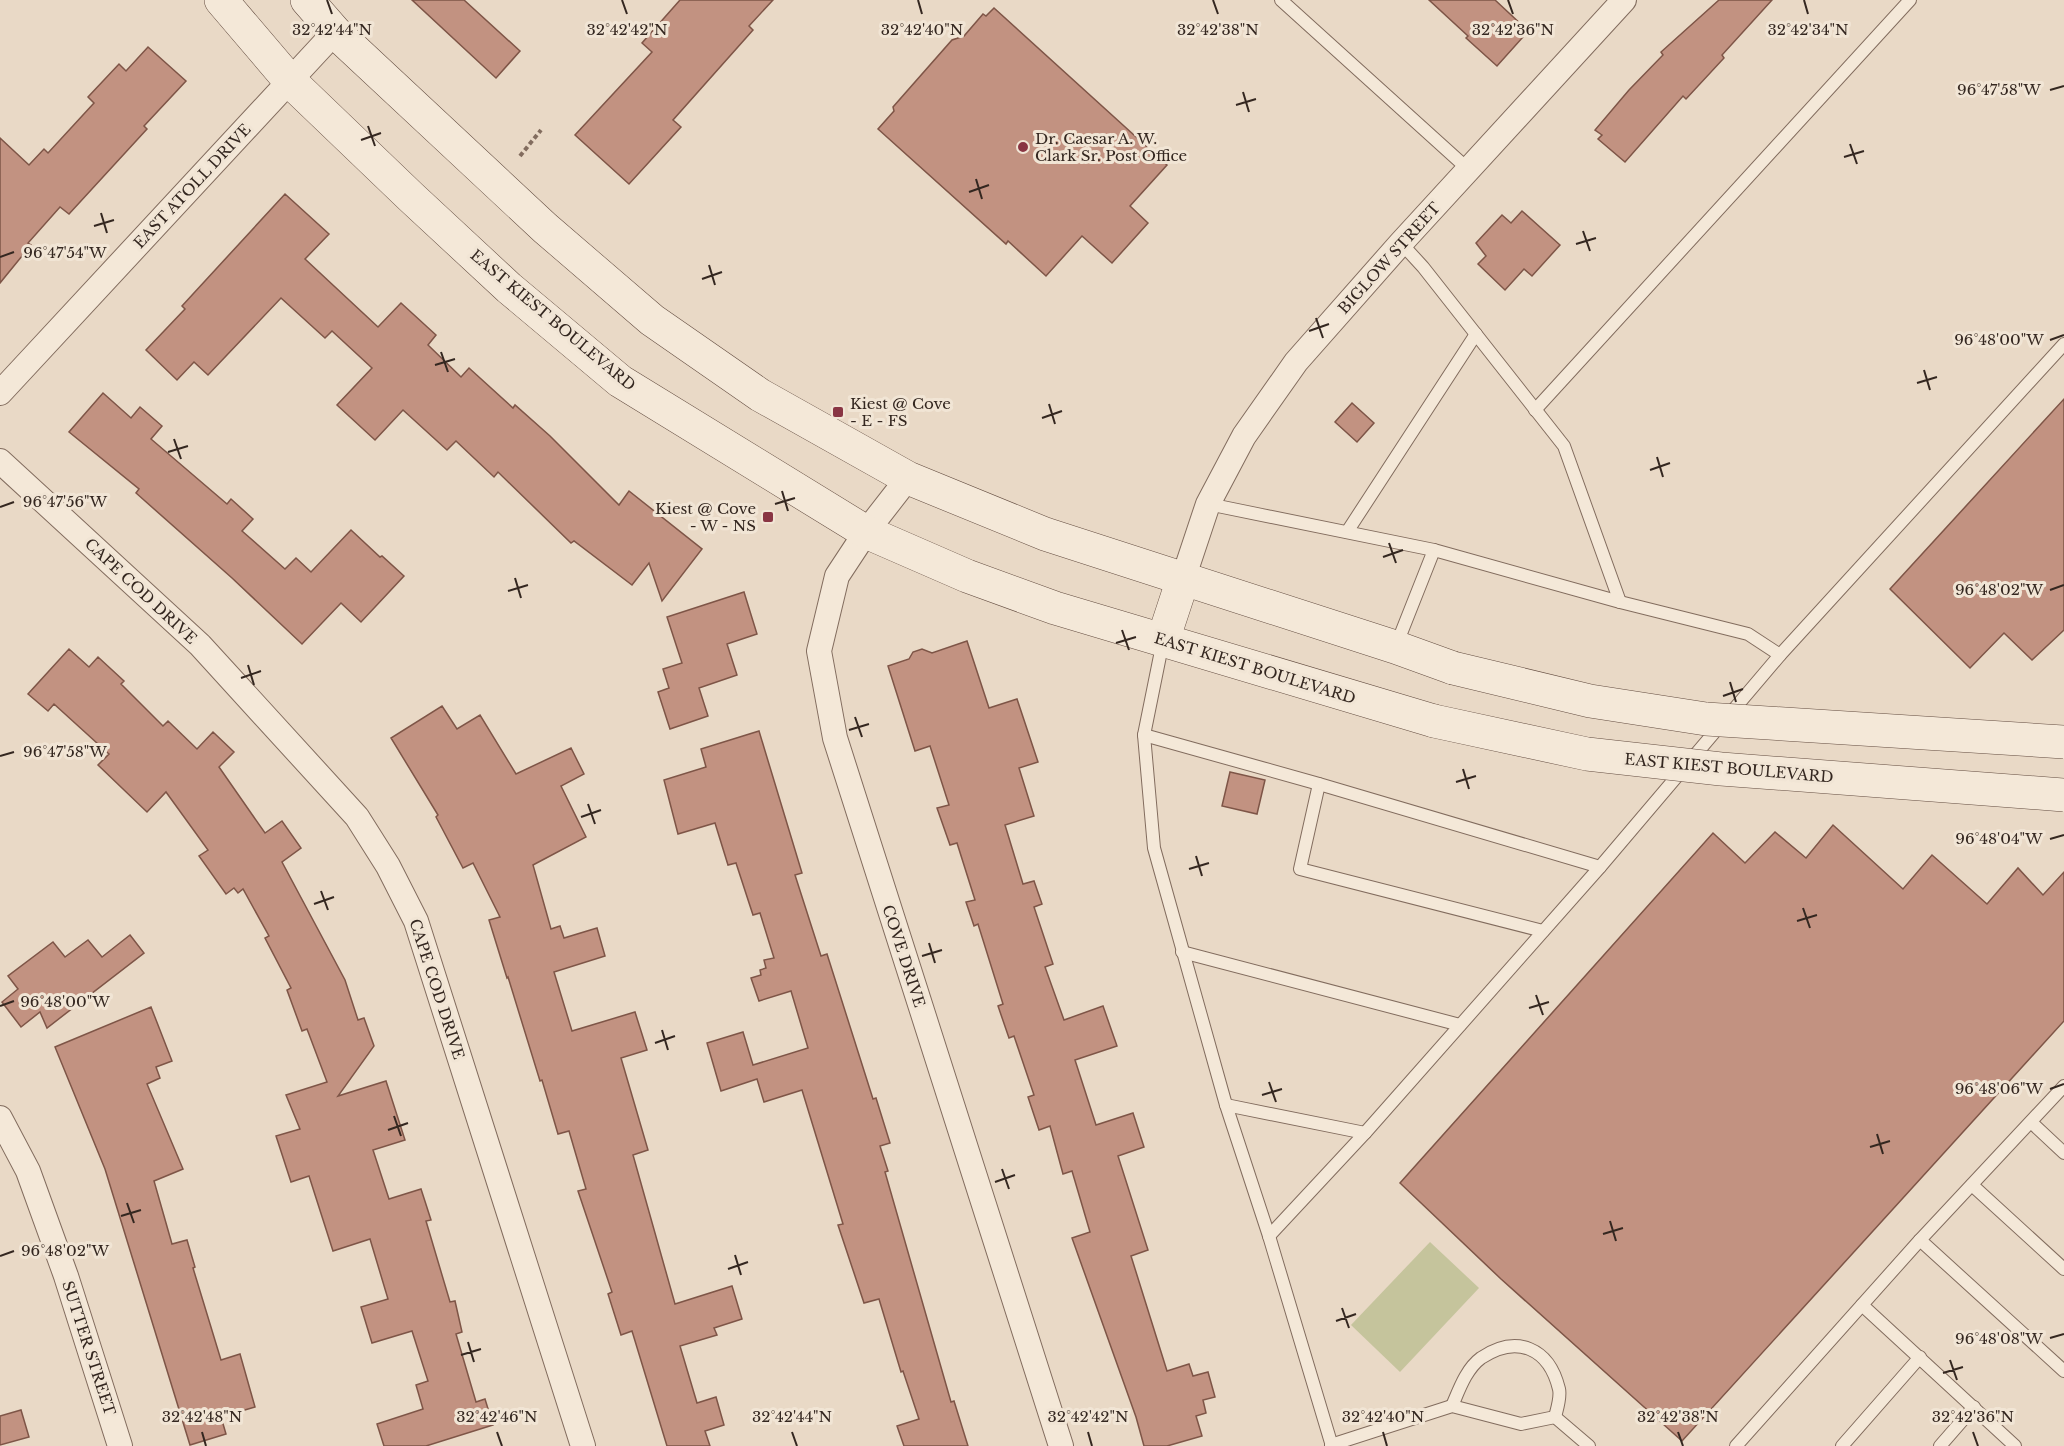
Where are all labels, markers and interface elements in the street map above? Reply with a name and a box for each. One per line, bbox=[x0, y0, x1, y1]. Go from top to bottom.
text: 32°42'44"N bbox=[292, 20, 372, 39]
text: 32°42'42"N bbox=[587, 20, 667, 39]
text: 32°42'40"N bbox=[881, 20, 963, 39]
text: 32°42'38"N bbox=[1177, 20, 1259, 39]
text: 32°42'36"N bbox=[1472, 20, 1554, 39]
text: 32°42'34"N bbox=[1767, 20, 1849, 39]
text: 96°47'58"W bbox=[1957, 80, 2041, 99]
street label: EAST ATOLL DRIVE bbox=[129, 120, 255, 252]
place label: Dr. Caesar A. W. Clark Sr. Post Office bbox=[1035, 129, 1187, 165]
marker: Dr. Caesar A. W. Clark Sr. Post Office bbox=[1016, 140, 1030, 154]
street label: BIGLOW STREET bbox=[1334, 198, 1444, 318]
text: 96°47'54"W bbox=[23, 243, 107, 262]
street label: EAST KIEST BOULEVARD bbox=[467, 245, 639, 395]
text: 96°48'00"W bbox=[1954, 330, 2044, 349]
place label: Kiest @ Cove - E - FS bbox=[850, 394, 951, 430]
marker: Kiest @ Cove - E - FS bbox=[831, 405, 845, 419]
text: 96°47'56"W bbox=[23, 492, 108, 511]
place label: Kiest @ Cove - W - NS bbox=[655, 499, 756, 535]
marker: Kiest @ Cove - W - NS bbox=[761, 510, 775, 524]
street label: CAPE COD DRIVE bbox=[81, 534, 201, 648]
text: 96°48'02"W bbox=[1955, 580, 2043, 599]
street label: EAST KIEST BOULEVARD bbox=[1152, 628, 1358, 708]
text: 96°47'58"W bbox=[23, 742, 107, 761]
street label: EAST KIEST BOULEVARD bbox=[1624, 749, 1834, 787]
text: 96°48'04"W bbox=[1955, 829, 2043, 848]
street label: COVE DRIVE bbox=[879, 902, 930, 1010]
street label: CAPE COD DRIVE bbox=[405, 916, 469, 1062]
text: 96°48'00"W bbox=[20, 992, 110, 1011]
text: 96°48'06"W bbox=[1955, 1079, 2044, 1098]
text: 96°48'02"W bbox=[21, 1241, 109, 1260]
street label: SUTTER STREET bbox=[58, 1278, 120, 1418]
text: 96°48'08"W bbox=[1955, 1329, 2043, 1348]
text: 32°42'48"N bbox=[162, 1407, 242, 1426]
text: 32°42'46"N bbox=[456, 1407, 538, 1426]
text: 32°42'44"N bbox=[752, 1407, 832, 1426]
text: 32°42'42"N bbox=[1048, 1407, 1128, 1426]
text: 32°42'40"N bbox=[1342, 1407, 1424, 1426]
text: 32°42'38"N bbox=[1637, 1407, 1719, 1426]
text: 32°42'36"N bbox=[1932, 1407, 2014, 1426]

